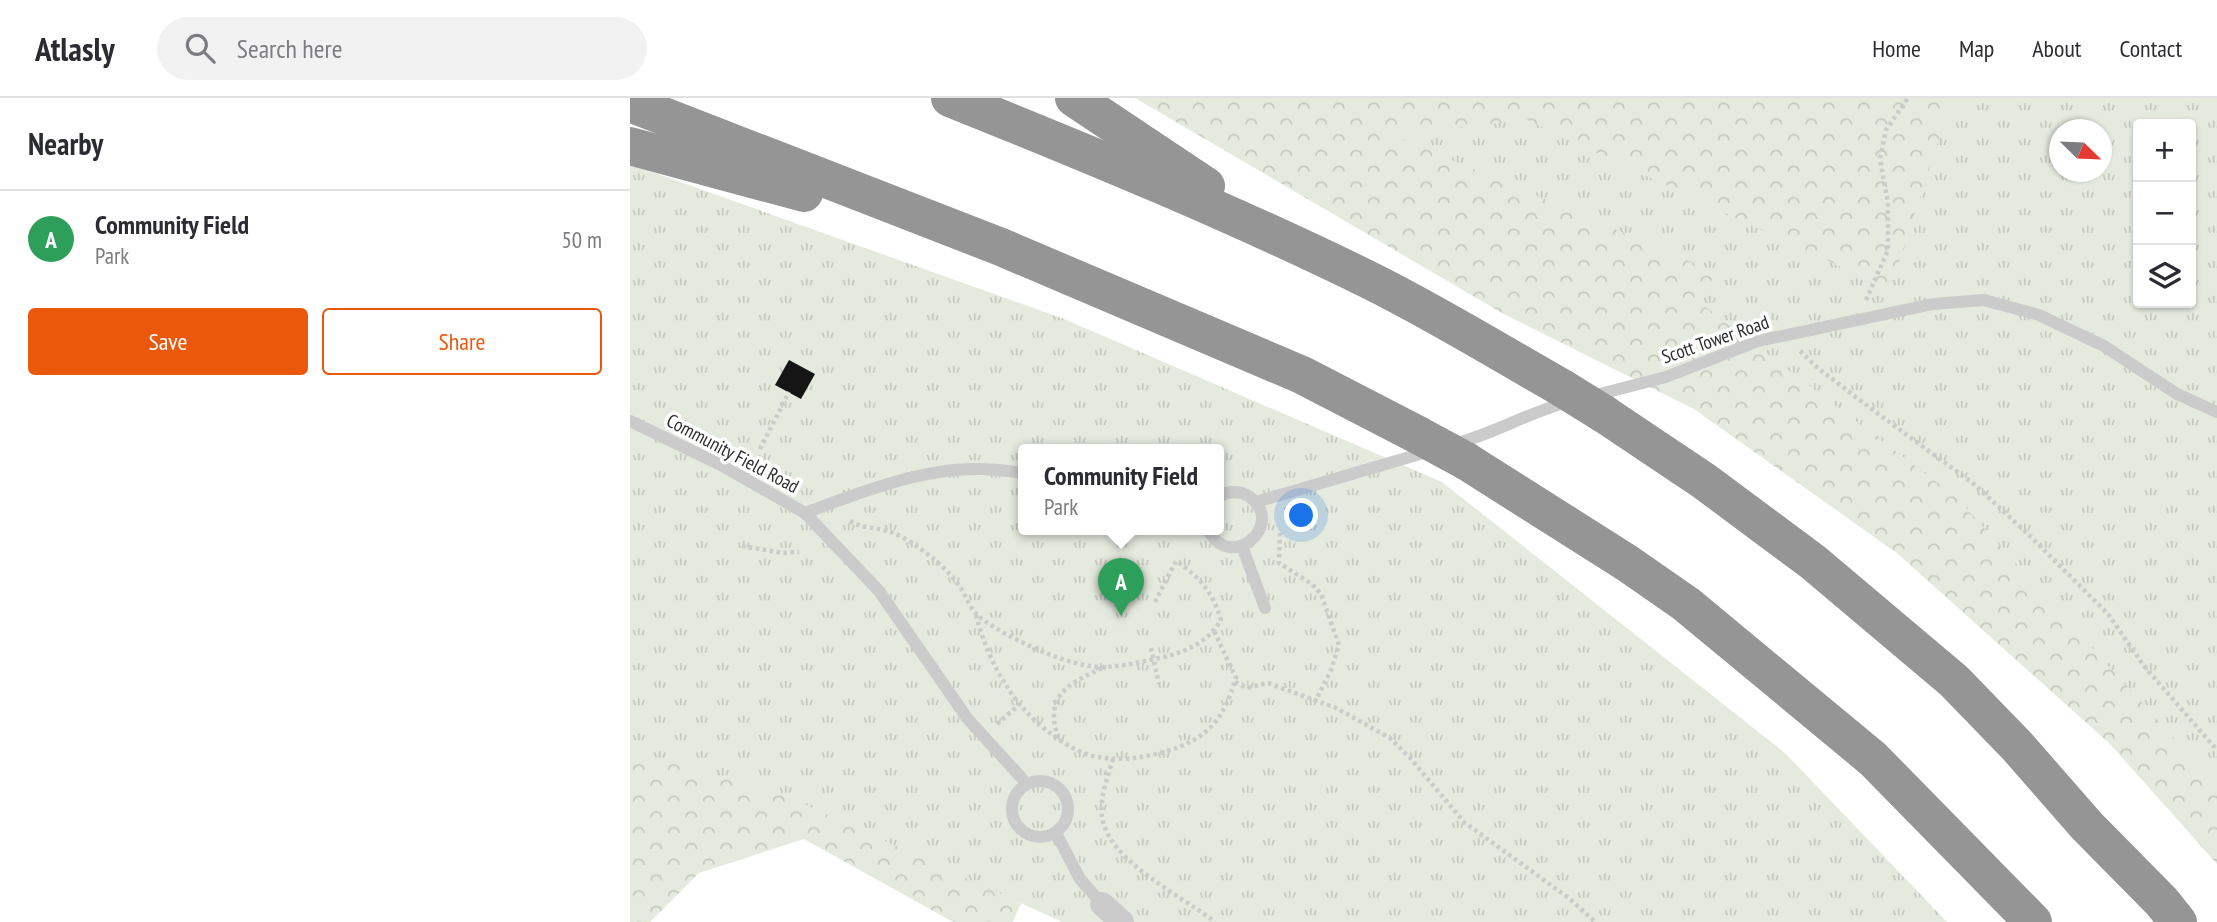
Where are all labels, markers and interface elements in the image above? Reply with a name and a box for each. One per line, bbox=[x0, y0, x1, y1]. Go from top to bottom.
search box bbox=[157, 17, 647, 80]
text: Atlasly bbox=[35, 27, 115, 70]
icon: search bbox=[181, 29, 219, 67]
text: Search here bbox=[237, 32, 342, 65]
text: Home bbox=[1872, 33, 1921, 64]
text: Map bbox=[1959, 33, 1994, 64]
text: About bbox=[2032, 33, 2081, 64]
text: Contact bbox=[2119, 33, 2182, 64]
north arrow bbox=[2049, 119, 2112, 182]
map controls bbox=[2133, 119, 2196, 308]
button: + bbox=[2133, 119, 2196, 182]
text: Nearby bbox=[28, 124, 103, 163]
button: − bbox=[2133, 182, 2196, 245]
text: Community Field bbox=[95, 208, 249, 241]
text: A bbox=[45, 225, 57, 254]
text: 50 m bbox=[561, 225, 602, 254]
text: Park bbox=[95, 241, 129, 270]
button: layers bbox=[2133, 245, 2196, 308]
button: Save bbox=[28, 308, 308, 375]
button: Share bbox=[322, 308, 602, 375]
street label: Scott Tower Road bbox=[1658, 309, 1772, 369]
street label: Community Field Road bbox=[663, 408, 803, 498]
popup bbox=[1018, 444, 1224, 535]
text: Community Field bbox=[1044, 459, 1198, 492]
text: Park bbox=[1044, 492, 1078, 521]
your location bbox=[1284, 498, 1318, 532]
pin: A bbox=[1098, 558, 1144, 616]

